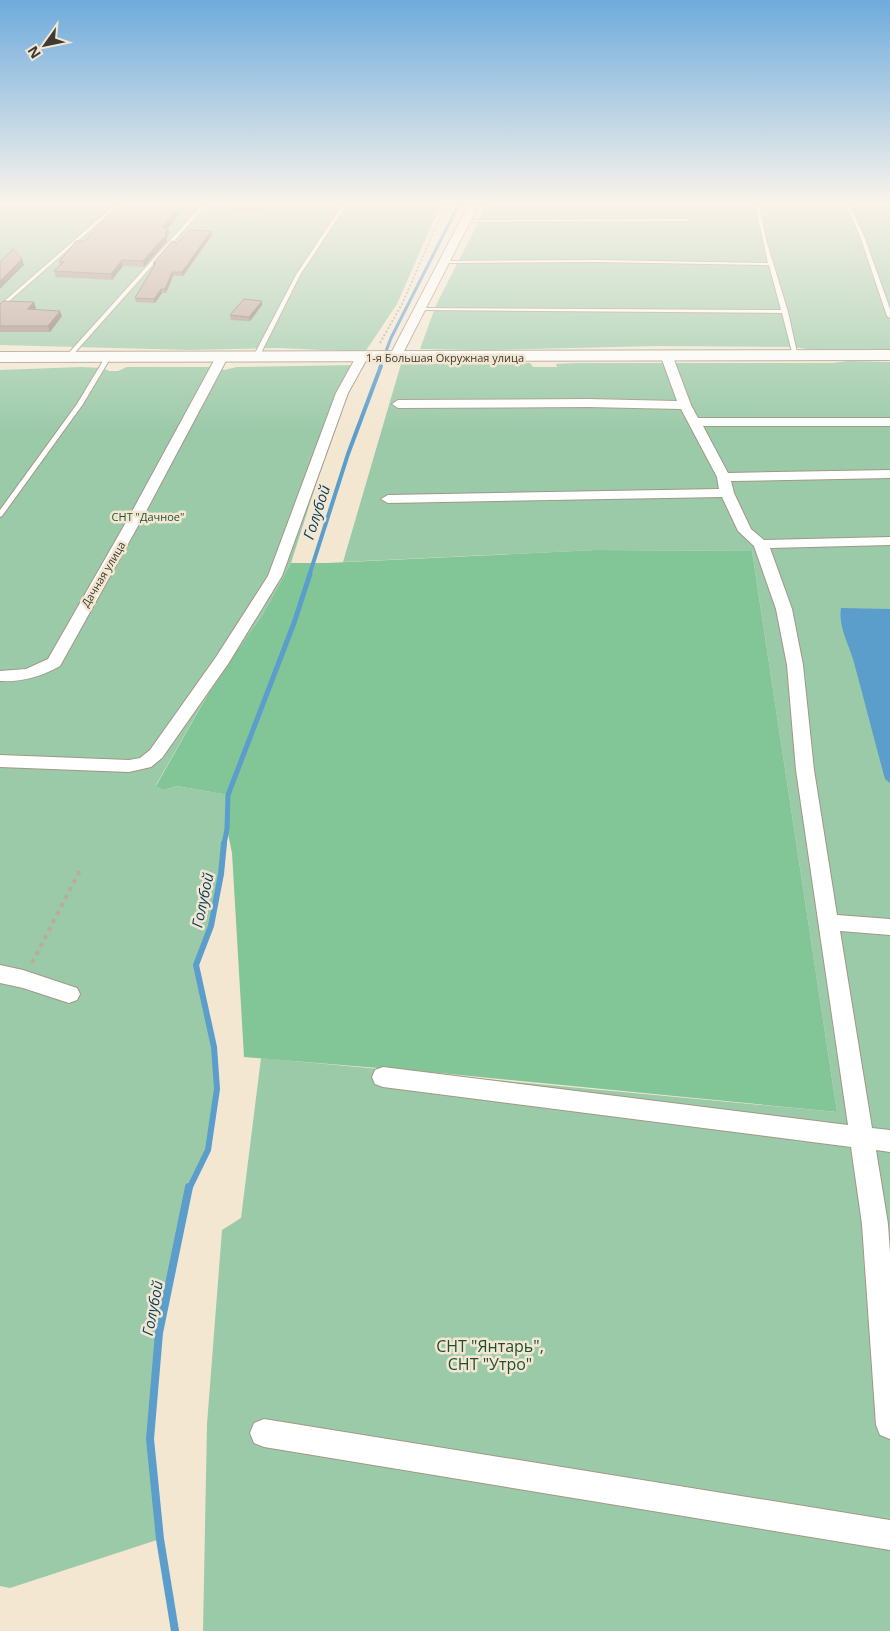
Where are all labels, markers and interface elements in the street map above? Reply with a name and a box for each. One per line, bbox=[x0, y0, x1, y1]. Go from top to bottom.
north arrow bbox=[20, 20, 70, 70]
text: N bbox=[23, 42, 45, 62]
street label: 1-я Большая Окружная улица bbox=[366, 350, 524, 365]
water label: Голубой bbox=[298, 482, 334, 542]
park label: СНТ "Дачное" bbox=[112, 509, 184, 524]
street label: Дачная улица bbox=[77, 538, 129, 610]
water label: Голубой bbox=[186, 870, 218, 929]
water label: Голубой bbox=[137, 1278, 167, 1337]
park label: СНТ "Янтарь", СНТ "Утро" bbox=[436, 1335, 544, 1375]

